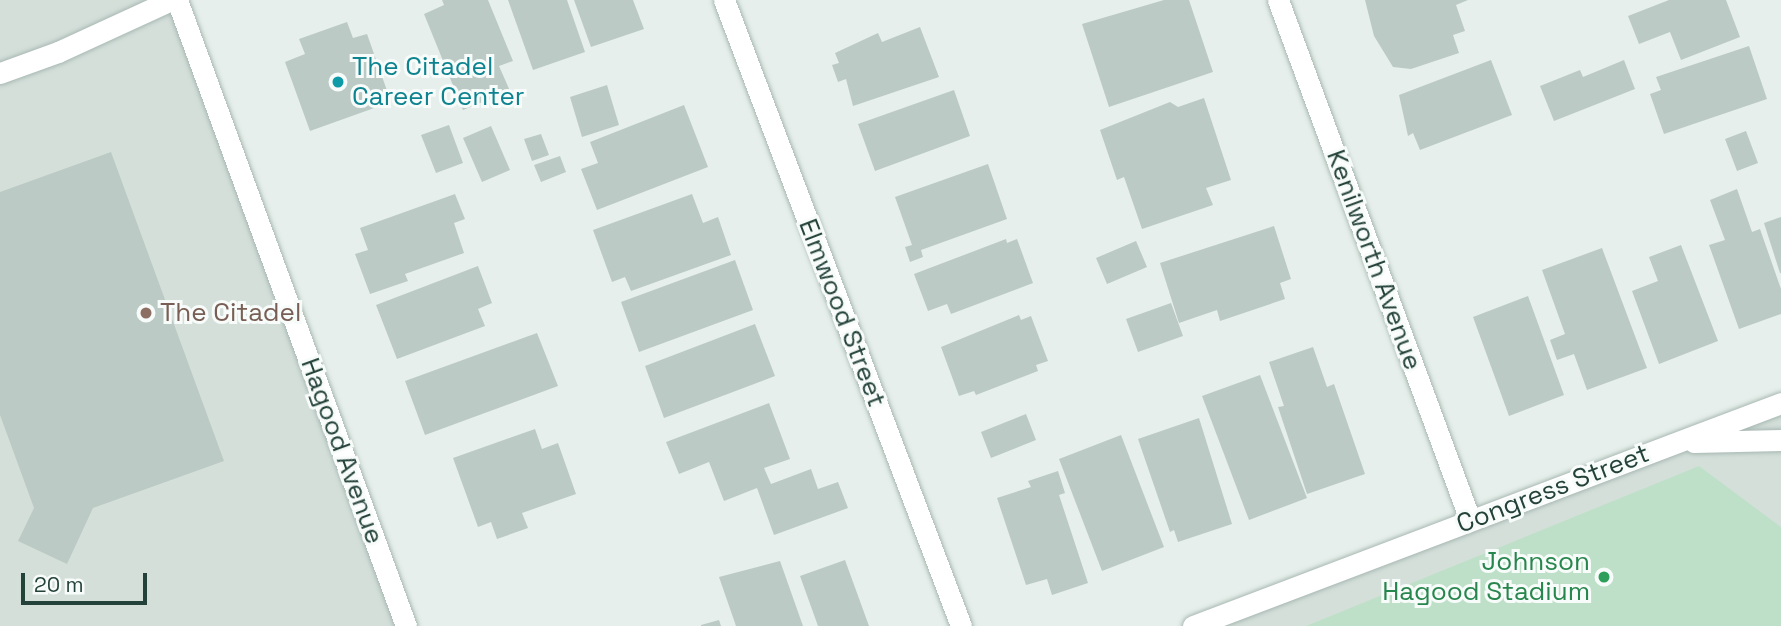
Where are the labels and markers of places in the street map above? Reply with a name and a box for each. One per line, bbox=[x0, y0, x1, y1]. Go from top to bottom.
place label: The Citadel Career Center bbox=[352, 51, 525, 112]
marker: The Citadel Career Center bbox=[330, 74, 346, 90]
place label: The Citadel bbox=[160, 297, 301, 329]
marker: The Citadel bbox=[138, 305, 154, 321]
place label: Johnson Hagood Stadium bbox=[1382, 546, 1590, 608]
marker: Johnson Hagood Stadium bbox=[1596, 569, 1612, 585]

